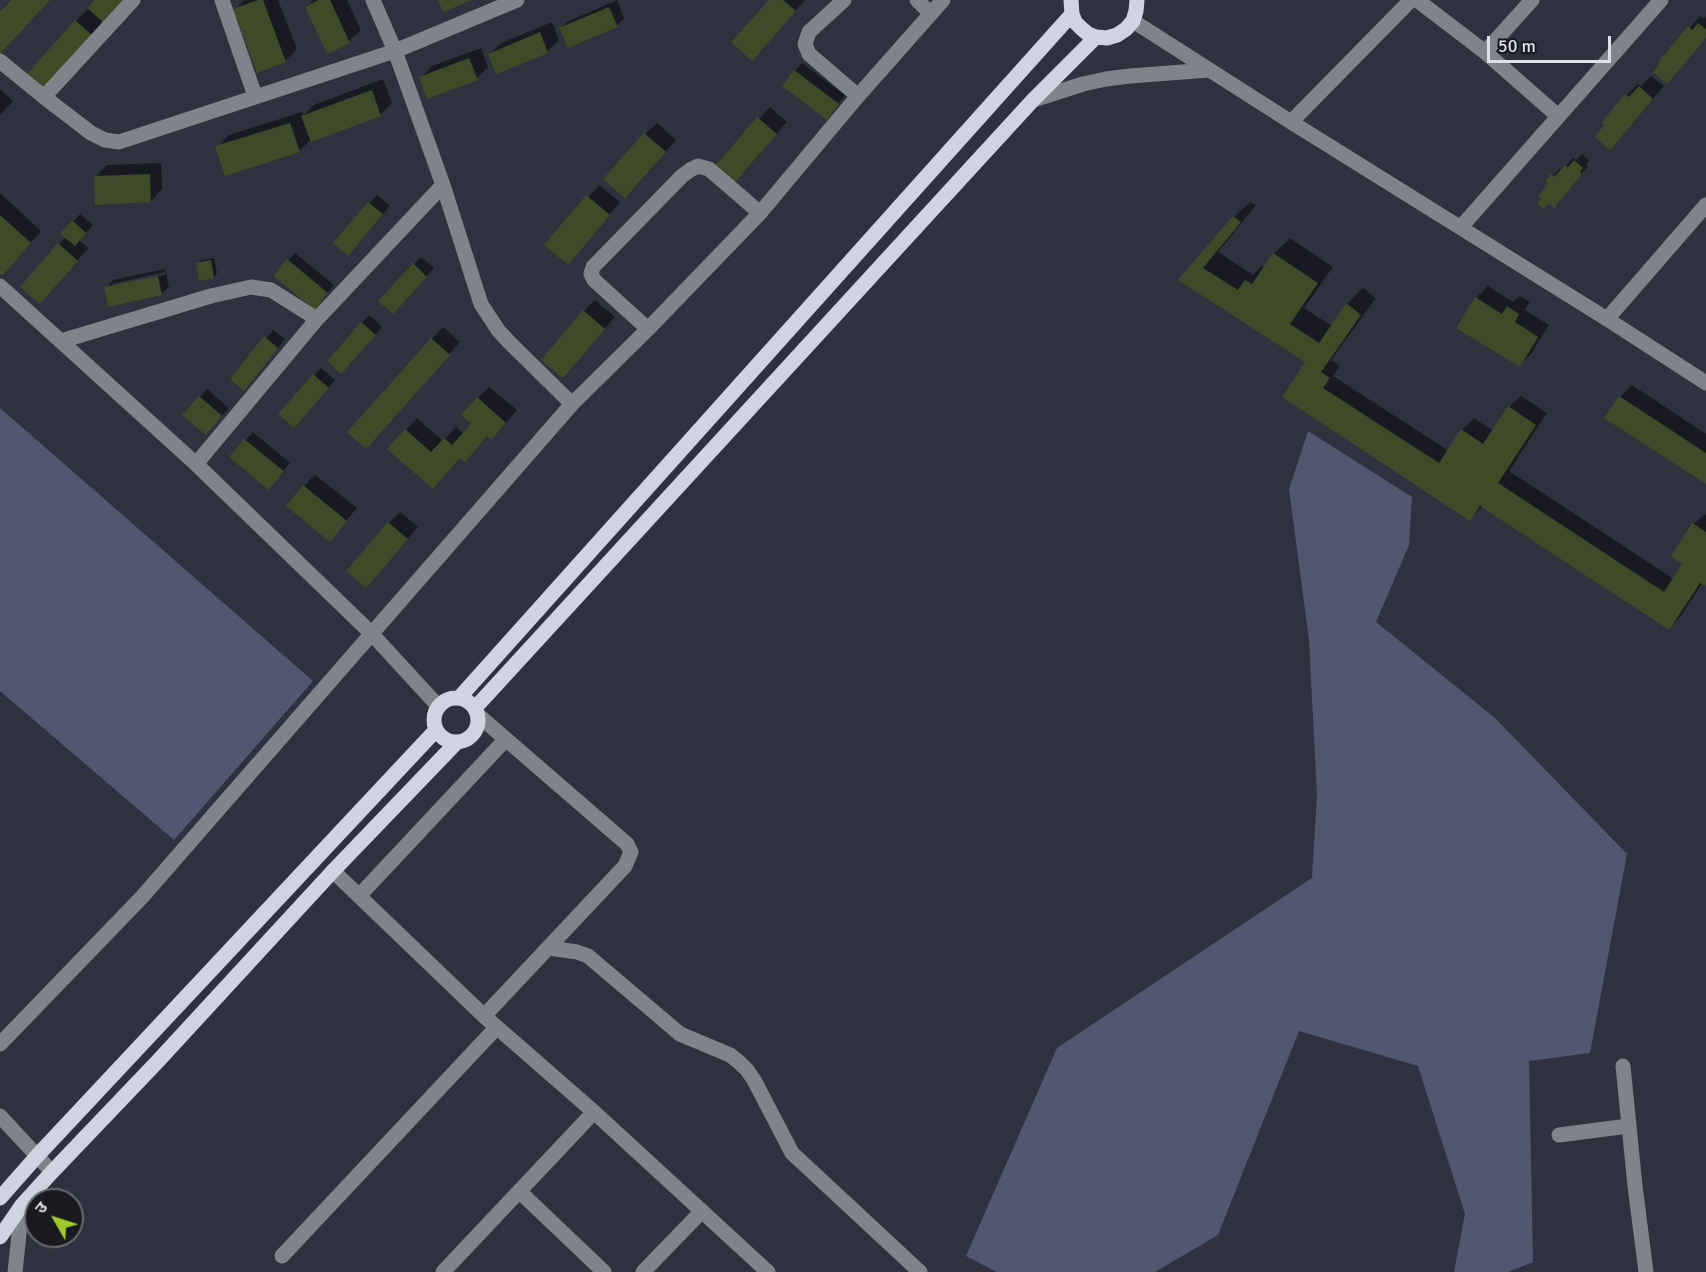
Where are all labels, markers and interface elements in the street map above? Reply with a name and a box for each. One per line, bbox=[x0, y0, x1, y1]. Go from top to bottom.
scale bar bbox=[1490, 24, 1614, 62]
text: 50 m bbox=[1498, 35, 1536, 57]
north arrow bbox=[24, 1188, 84, 1248]
text: उ bbox=[31, 1198, 52, 1218]

